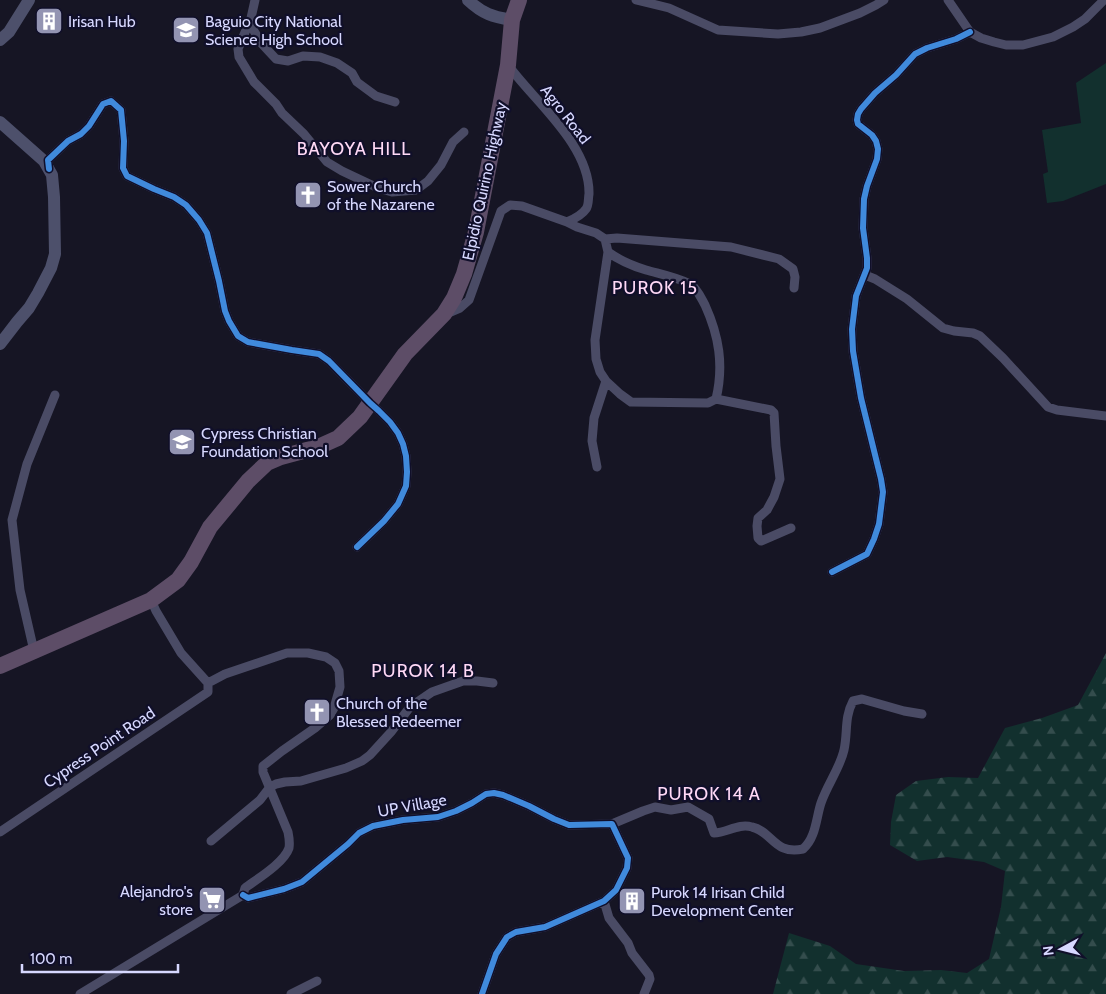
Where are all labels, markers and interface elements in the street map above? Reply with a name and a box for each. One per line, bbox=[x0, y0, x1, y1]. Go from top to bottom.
building icon: Irisan Hub bbox=[34, 6, 64, 36]
place label: Irisan Hub bbox=[68, 12, 136, 31]
place label: Baguio City National Science High School bbox=[205, 12, 343, 49]
school or university icon: Baguio City National Science High School bbox=[171, 15, 201, 45]
street label: Agro Road bbox=[537, 81, 595, 148]
street label: Elpidio Quirino Highway bbox=[458, 100, 511, 262]
district label: BAYOYA HILL bbox=[297, 138, 411, 160]
place label: Sower Church of the Nazarene bbox=[327, 177, 435, 214]
church icon: Sower Church of the Nazarene bbox=[293, 180, 323, 210]
district label: PUROK 15 bbox=[612, 277, 698, 299]
place label: Cypress Christian Foundation School bbox=[201, 424, 328, 461]
school or university icon: Cypress Christian Foundation School bbox=[167, 427, 197, 457]
district label: PUROK 14 B bbox=[371, 660, 475, 682]
place label: Church of the Blessed Redeemer bbox=[336, 694, 462, 731]
church icon: Church of the Blessed Redeemer bbox=[302, 697, 332, 727]
street label: Cypress Point Road bbox=[40, 703, 159, 792]
district label: PUROK 14 A bbox=[657, 783, 761, 805]
street label: UP Village bbox=[376, 790, 448, 821]
place label: Alejandro's store bbox=[120, 882, 193, 919]
place label: Purok 14 Irisan Child Development Center bbox=[651, 883, 794, 920]
supermarket icon: Alejandro's store bbox=[197, 885, 227, 915]
building icon: Purok 14 Irisan Child Development Center bbox=[617, 886, 647, 916]
north arrow bbox=[1036, 924, 1086, 974]
scale bar bbox=[22, 942, 179, 974]
text: N bbox=[1039, 945, 1058, 957]
text: 100 m bbox=[30, 950, 72, 968]

